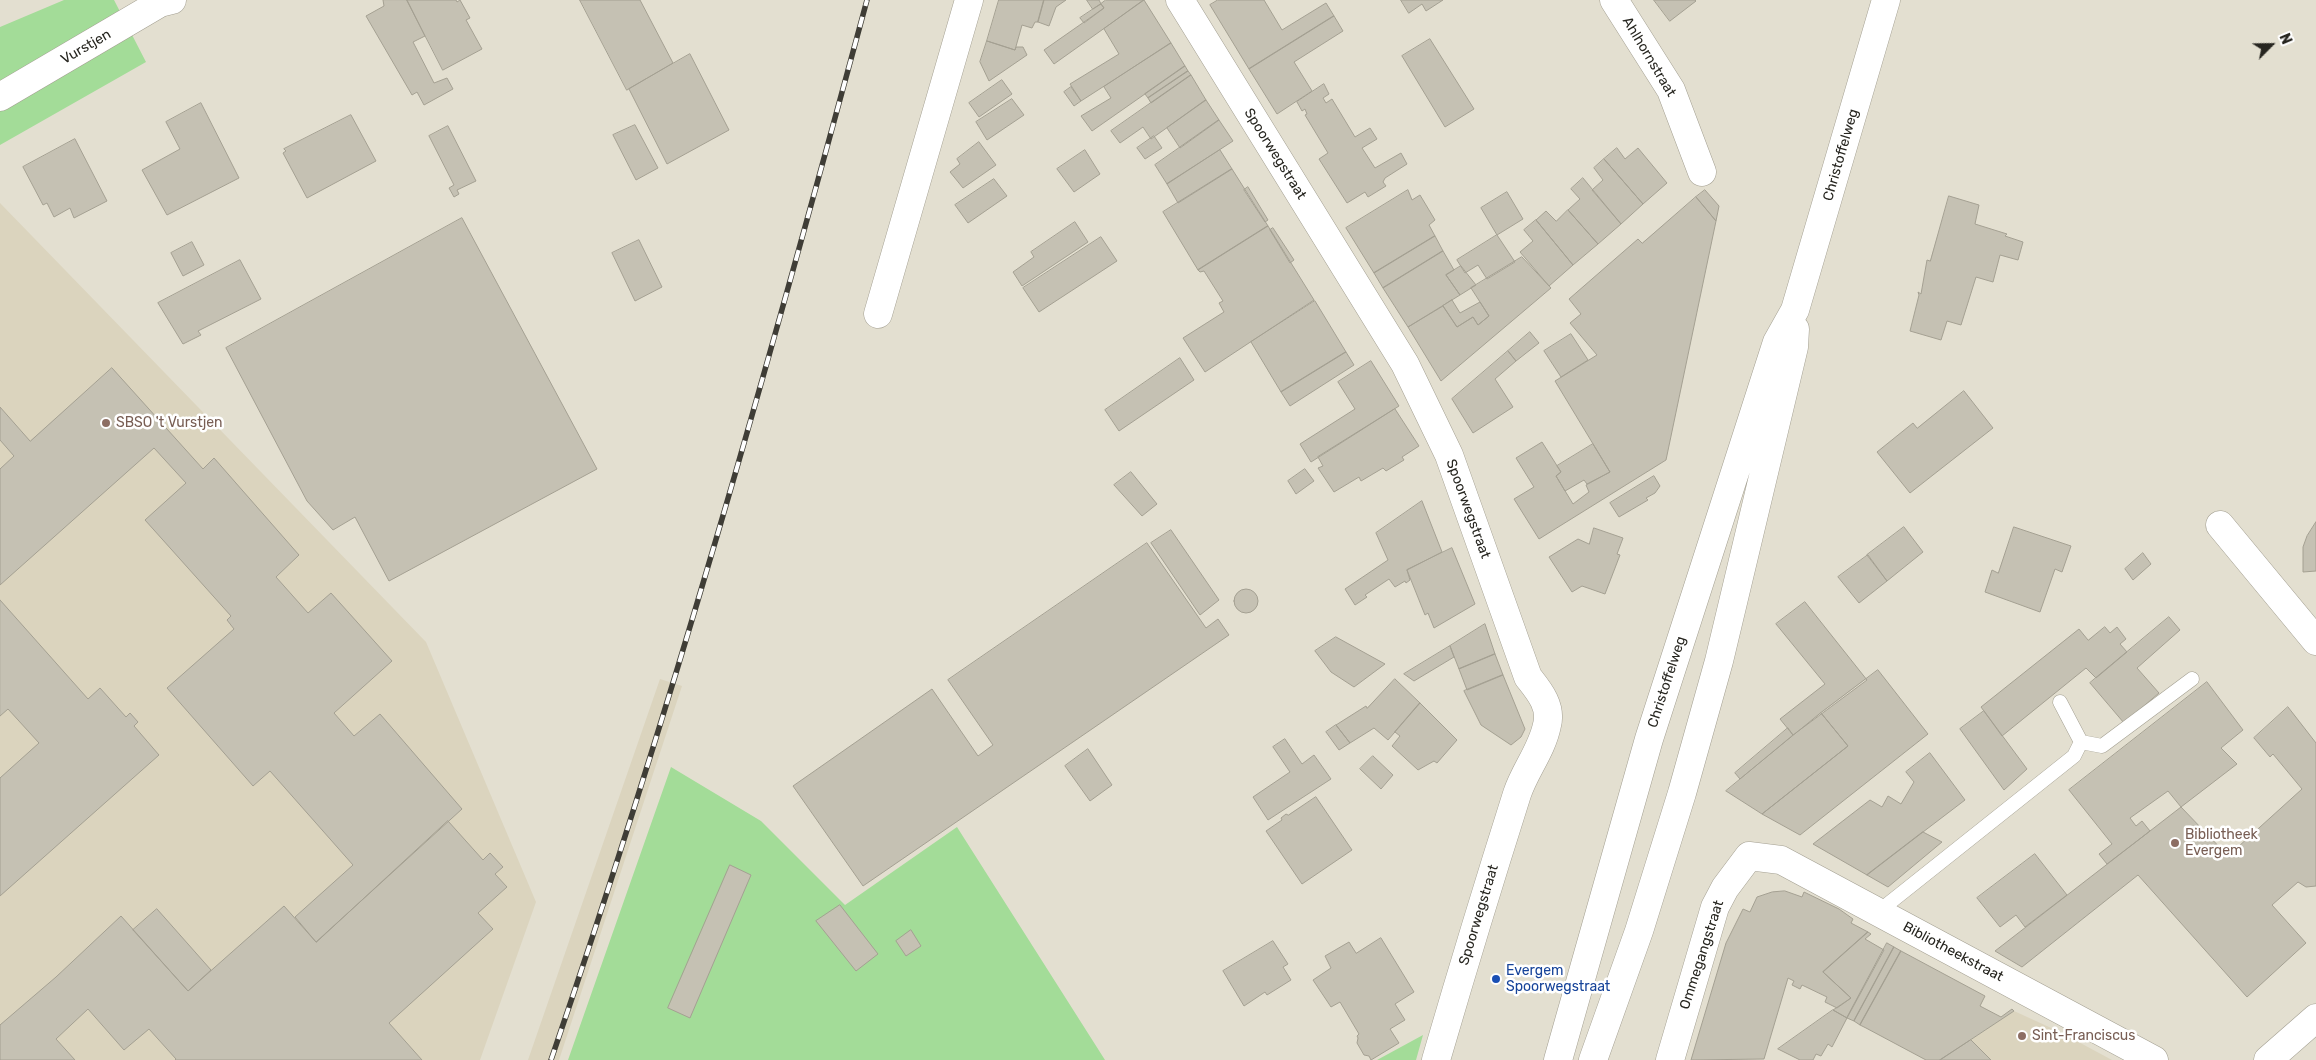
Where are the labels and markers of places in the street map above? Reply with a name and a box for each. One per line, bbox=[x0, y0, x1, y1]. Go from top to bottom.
place label: SBSO 't Vurstjen bbox=[116, 415, 223, 431]
marker: SBSO 't Vurstjen bbox=[100, 417, 112, 429]
place label: Bibliotheek Evergem bbox=[2185, 827, 2258, 860]
marker: Bibliotheek Evergem bbox=[2169, 837, 2181, 849]
place label: Evergem Spoorwegstraat bbox=[1506, 963, 1610, 996]
marker: Evergem Spoorwegstraat bbox=[1490, 973, 1502, 985]
place label: Sint-Franciscus bbox=[2032, 1028, 2135, 1044]
marker: Sint-Franciscus bbox=[2016, 1030, 2028, 1042]

